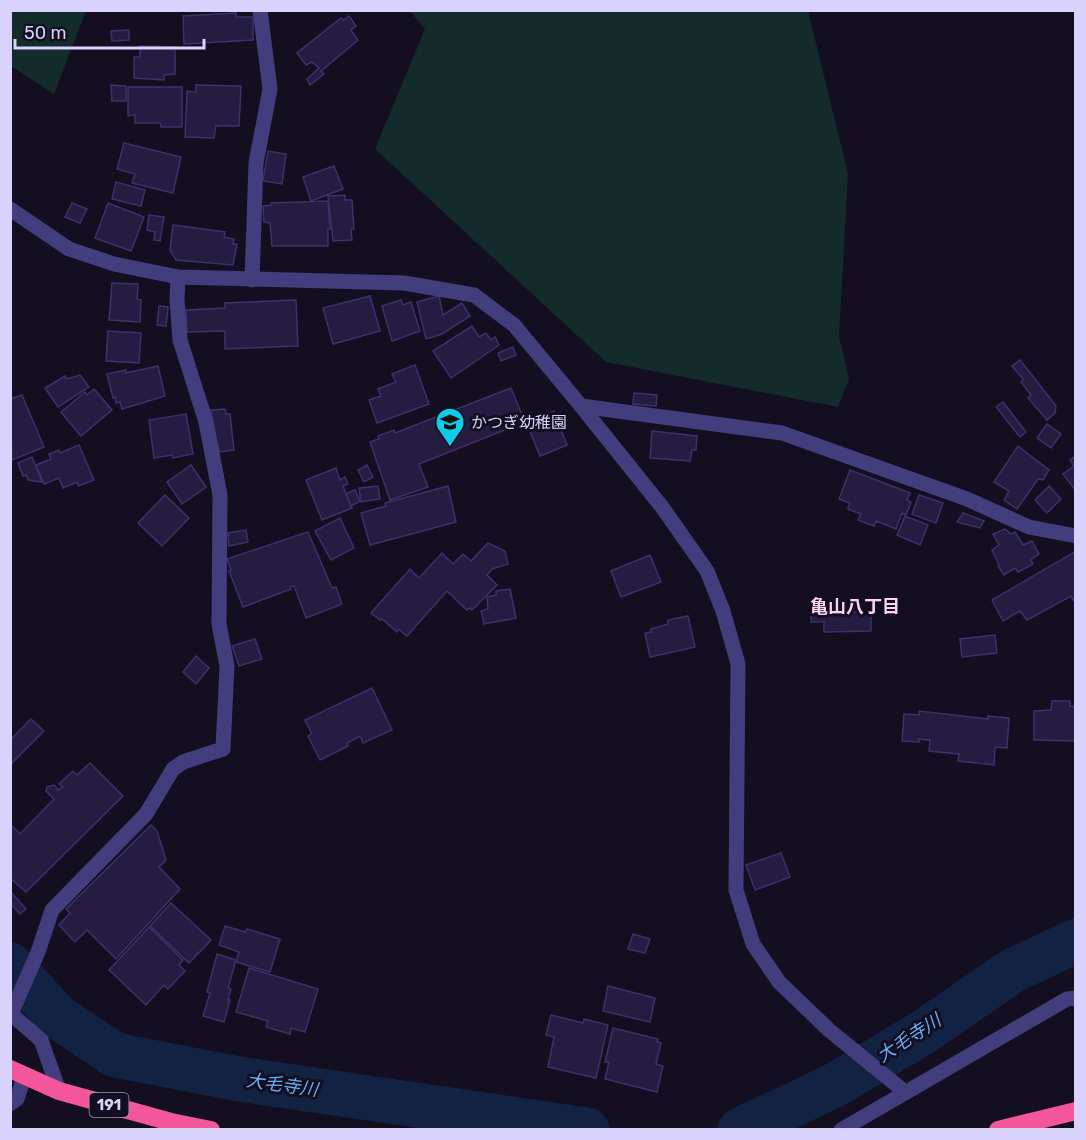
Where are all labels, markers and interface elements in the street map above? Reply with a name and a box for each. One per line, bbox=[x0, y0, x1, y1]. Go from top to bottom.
scale bar bbox=[15, 12, 204, 50]
text: 50 m bbox=[24, 22, 67, 44]
school or university icon: かつぎ幼稚園 bbox=[434, 406, 466, 448]
place label: かつぎ幼稚園 bbox=[471, 413, 567, 432]
district label: 亀山八丁目 bbox=[810, 596, 900, 618]
water label: 大毛寺川 bbox=[873, 1008, 947, 1067]
water label: 大毛寺川 bbox=[245, 1069, 321, 1101]
road number: 191 bbox=[90, 1093, 128, 1117]

